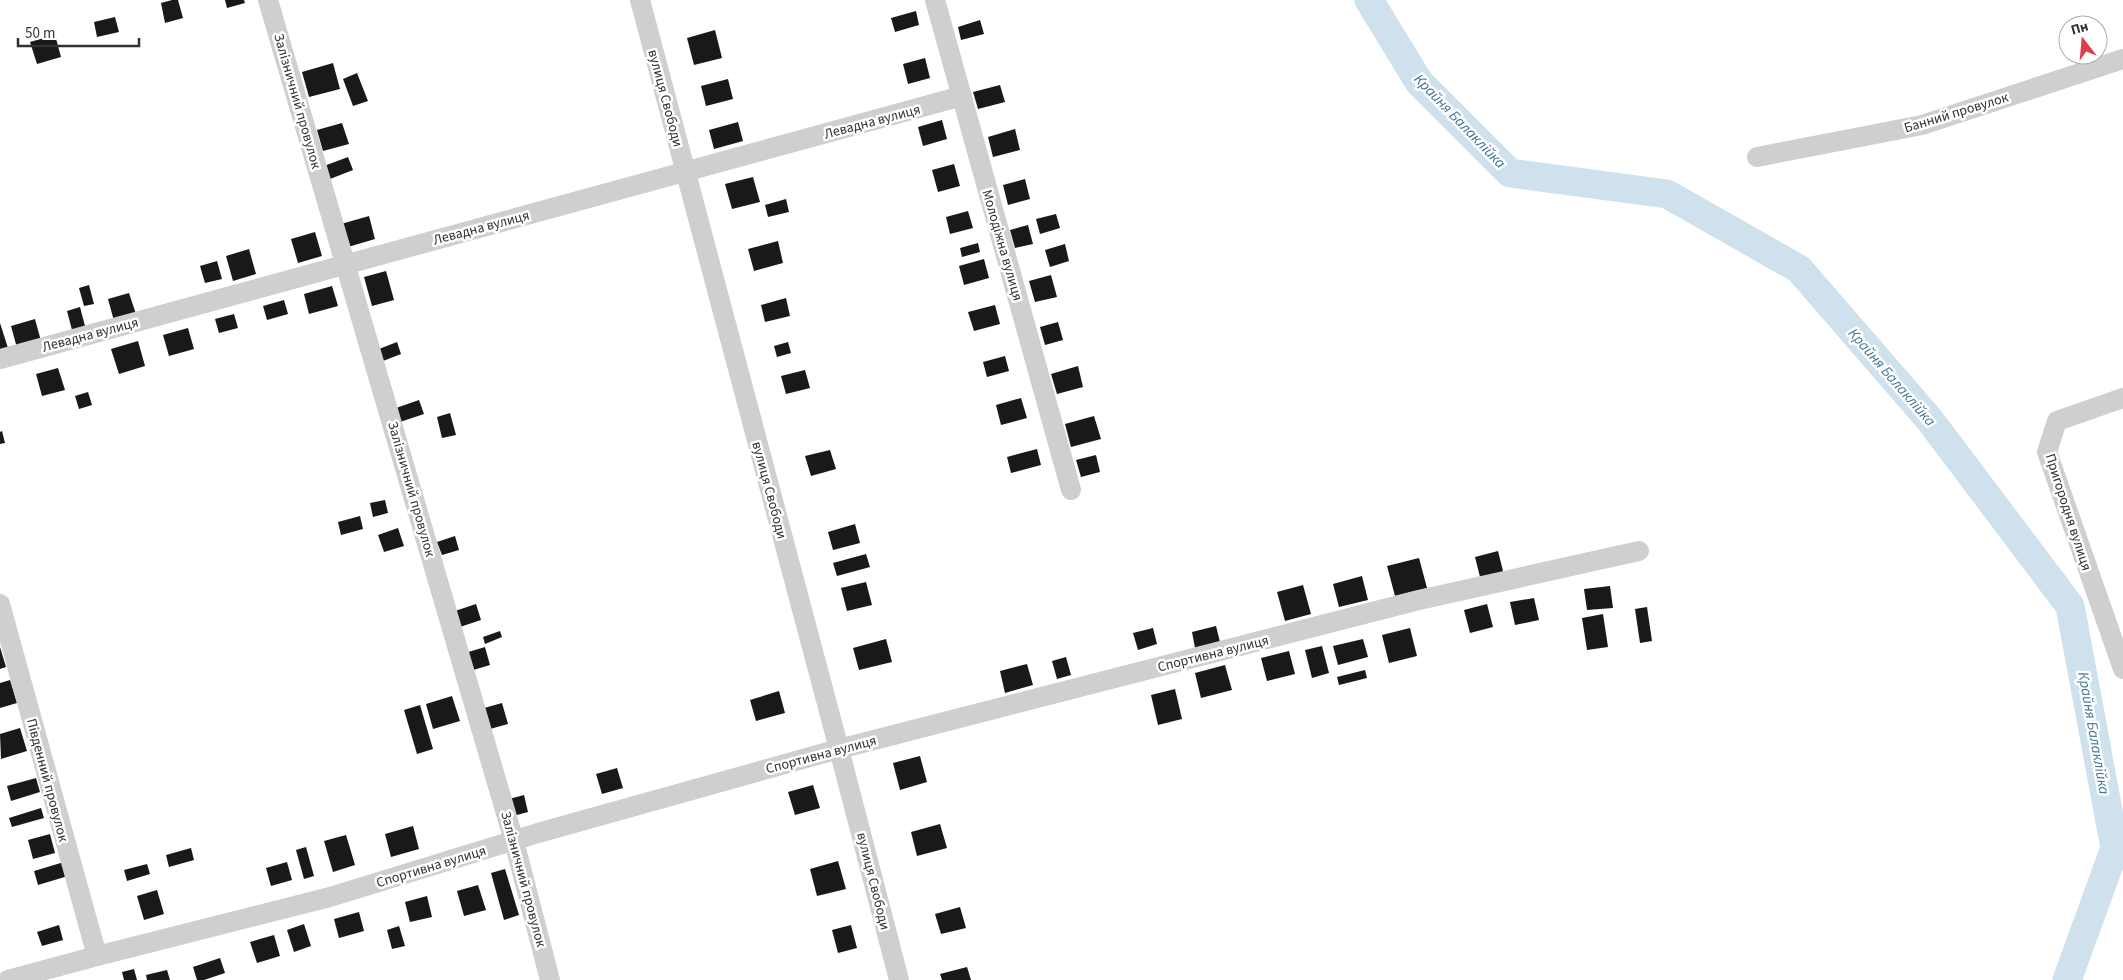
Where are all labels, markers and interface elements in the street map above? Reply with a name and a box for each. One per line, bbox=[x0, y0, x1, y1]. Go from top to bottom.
scale bar bbox=[18, 15, 139, 47]
north arrow bbox=[2058, 15, 2108, 65]
text: Пн bbox=[2069, 16, 2091, 40]
text: 50 m bbox=[25, 23, 55, 44]
street label: Залізничний провулок bbox=[268, 31, 326, 171]
street label: вулиця Свободи bbox=[642, 47, 688, 149]
water label: Крайня Балаклійка bbox=[1409, 69, 1510, 173]
street label: Банний провулок bbox=[1902, 88, 2011, 138]
street label: Левадна вулиця bbox=[822, 99, 923, 144]
street label: Молодіжна вулиця bbox=[977, 187, 1027, 303]
street label: Левадна вулиця bbox=[431, 205, 532, 250]
street label: Левадна вулиця bbox=[40, 312, 141, 357]
water label: Крайня Балаклійка bbox=[1843, 324, 1940, 431]
street label: Залізничний провулок bbox=[382, 419, 440, 559]
street label: вулиця Свободи bbox=[746, 439, 792, 541]
street label: Пригородня вулиця bbox=[2040, 451, 2096, 573]
street label: Спортивна вулиця bbox=[1156, 630, 1271, 677]
water label: Крайня Балаклійка bbox=[2072, 670, 2115, 796]
street label: Південний провулок bbox=[21, 716, 73, 844]
street label: Спортивна вулиця bbox=[764, 731, 879, 779]
street label: Залізничний провулок bbox=[495, 809, 551, 950]
street label: вулиця Свободи bbox=[851, 830, 895, 932]
street label: Спортивна вулиця bbox=[374, 841, 489, 893]

